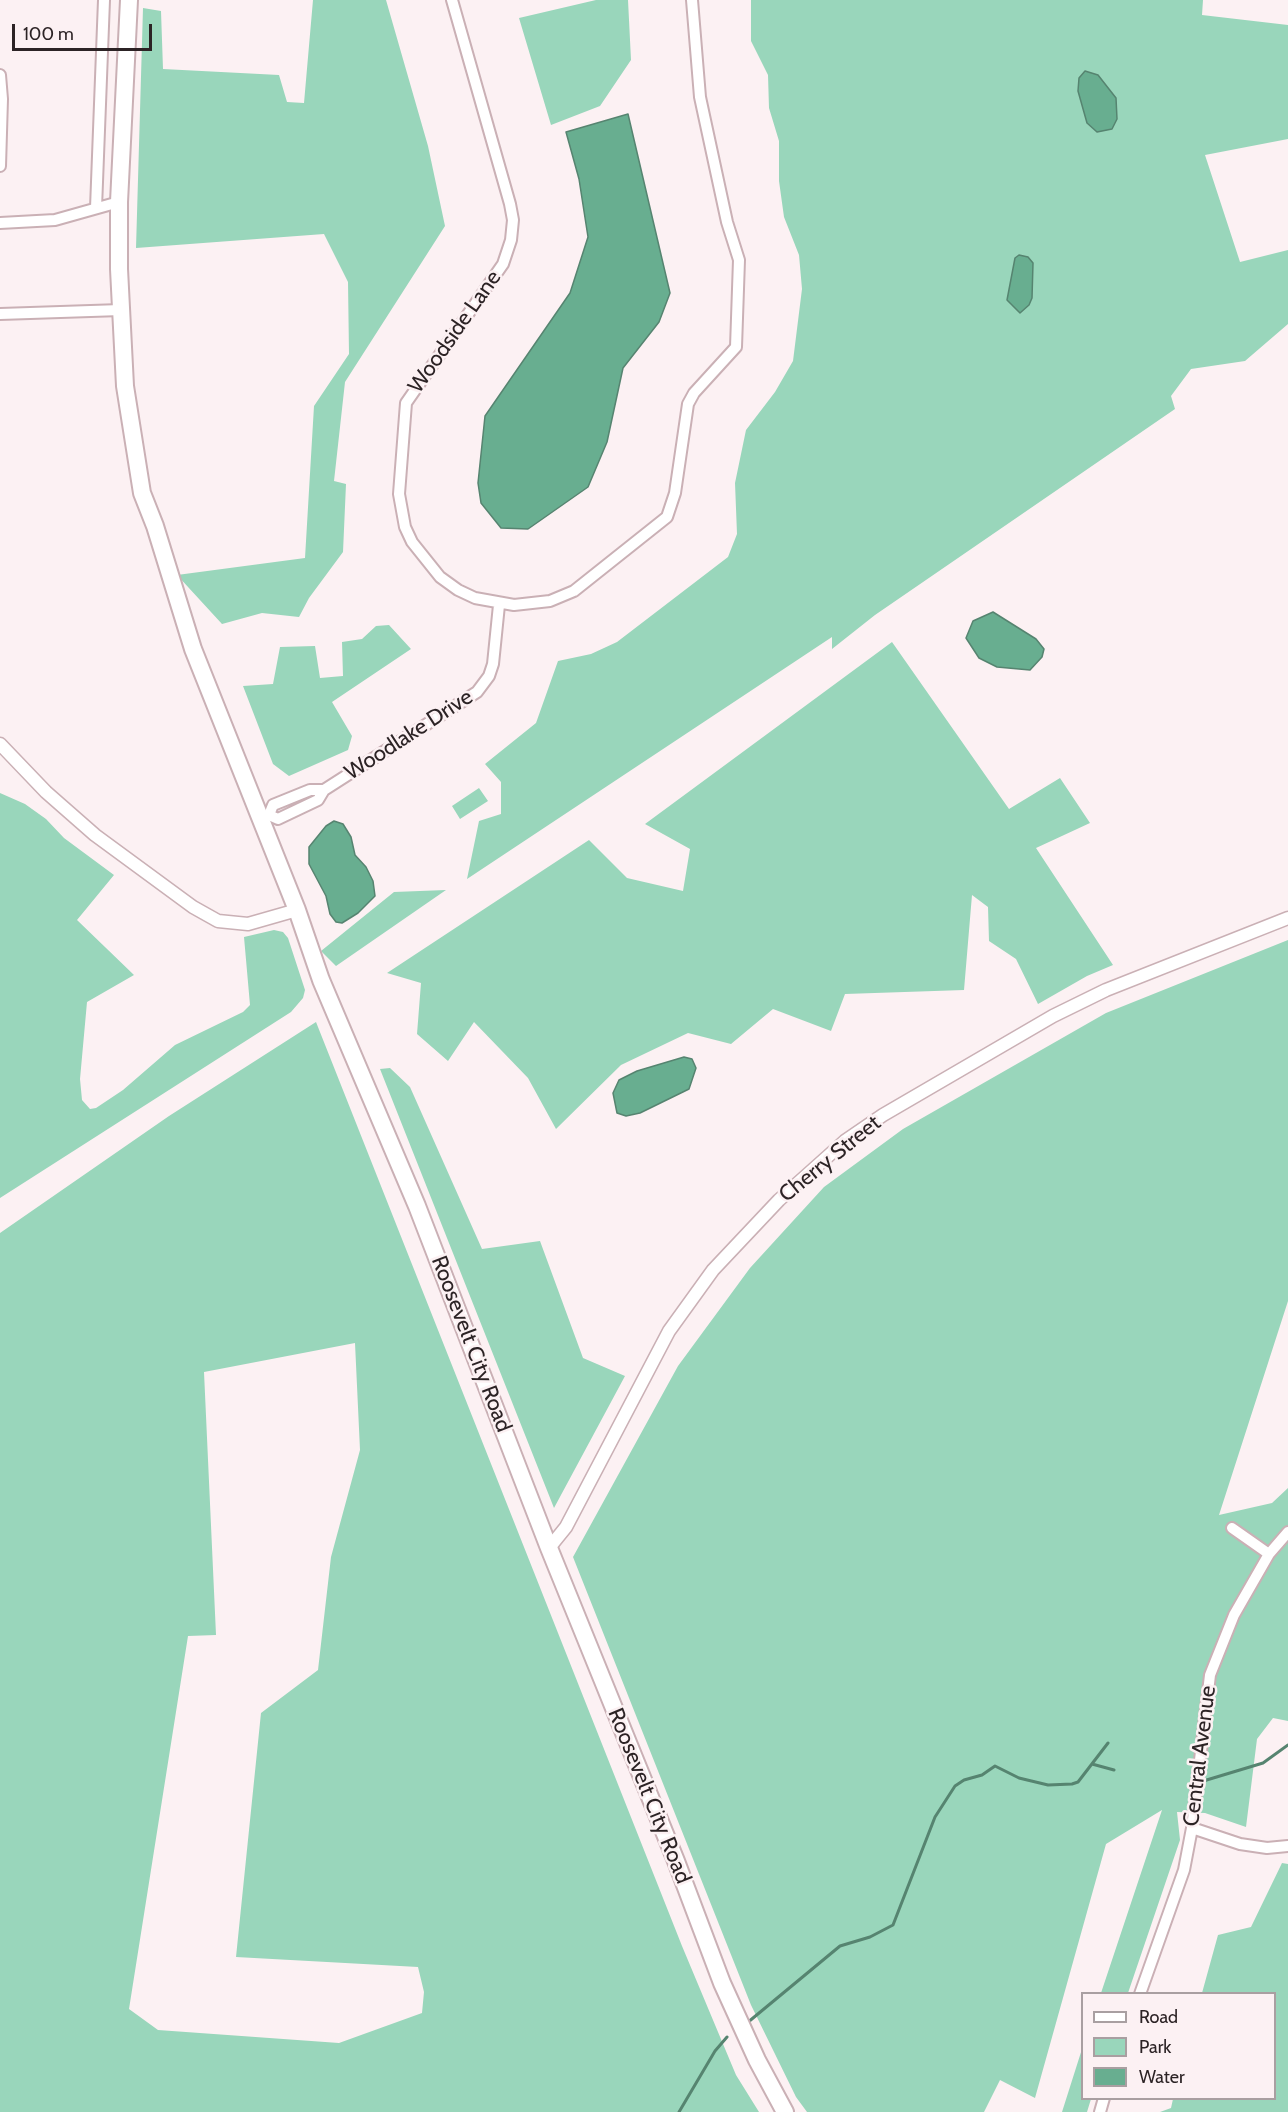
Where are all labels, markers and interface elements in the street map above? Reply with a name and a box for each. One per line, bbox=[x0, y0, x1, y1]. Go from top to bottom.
scale bar bbox=[15, 12, 154, 50]
text: 100 m bbox=[23, 23, 74, 45]
street label: Woodside Lane bbox=[403, 266, 507, 398]
street label: Woodlake Drive bbox=[340, 684, 478, 786]
street label: Cherry Street bbox=[774, 1110, 886, 1208]
street label: Roosevelt City Road bbox=[425, 1252, 517, 1436]
street label: Central Avenue bbox=[1178, 1684, 1222, 1828]
street label: Roosevelt City Road bbox=[602, 1704, 696, 1888]
legend bbox=[1081, 1992, 1276, 2100]
text: Road bbox=[1139, 2006, 1178, 2028]
text: Park bbox=[1139, 2036, 1171, 2058]
text: Water bbox=[1139, 2066, 1185, 2088]

